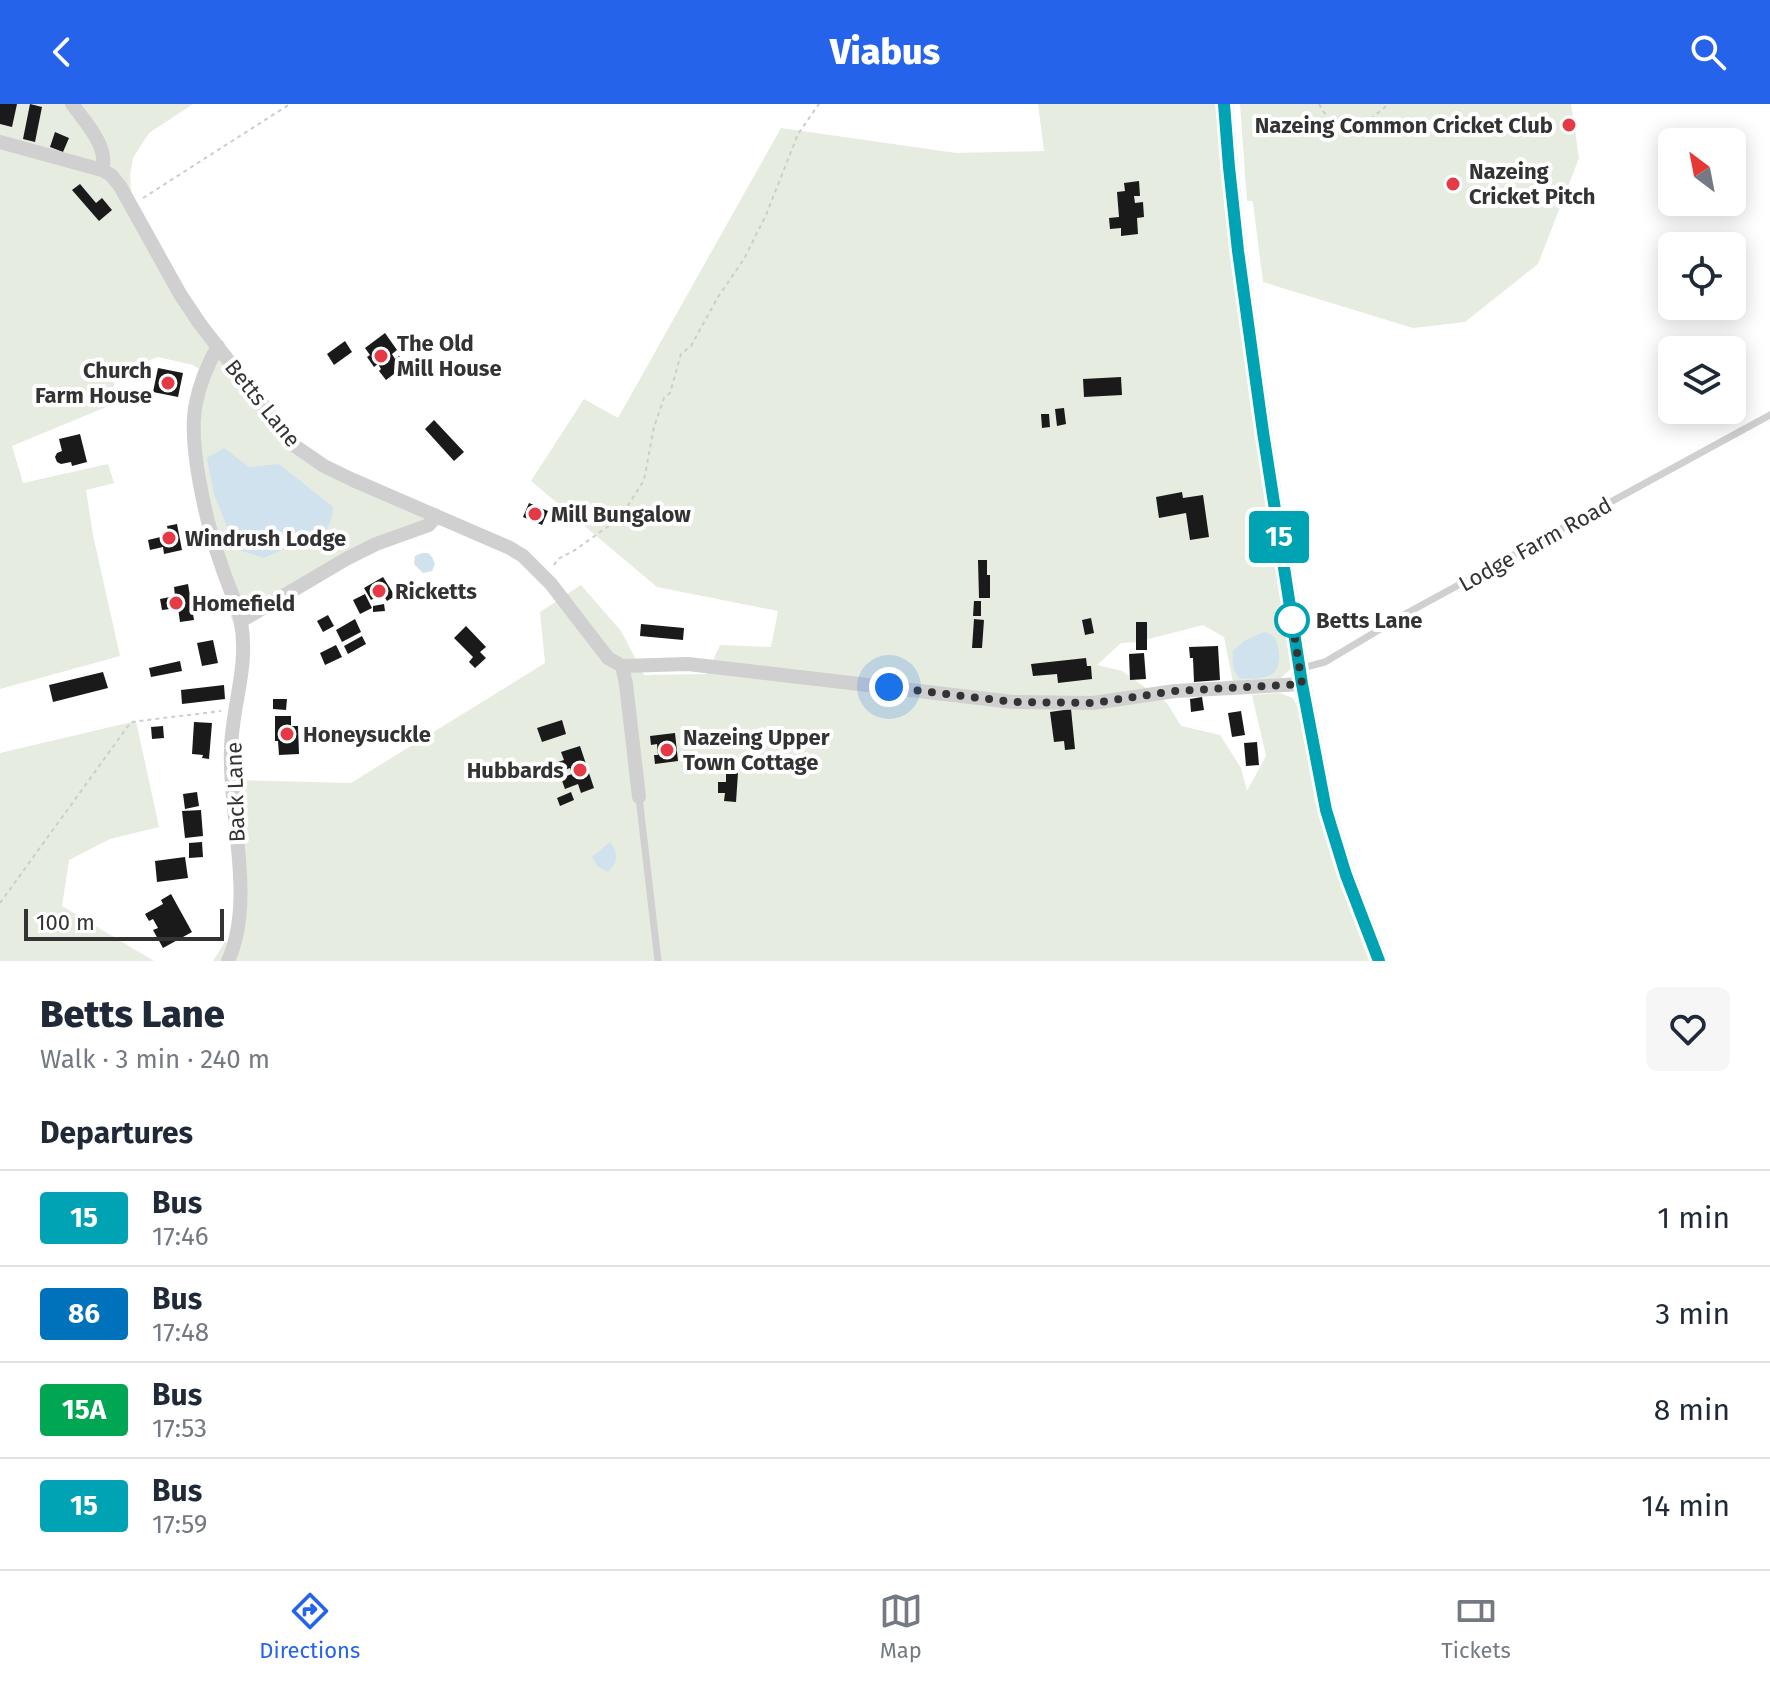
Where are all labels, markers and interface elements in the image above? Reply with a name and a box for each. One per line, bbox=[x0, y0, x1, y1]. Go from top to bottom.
icon: back bbox=[40, 30, 84, 74]
text: Viabus bbox=[830, 30, 940, 74]
icon: search bbox=[1686, 30, 1730, 74]
place label: Nazeing Common Cricket Club bbox=[1255, 112, 1553, 139]
marker: Nazeing Common Cricket Club bbox=[1560, 116, 1578, 134]
north arrow bbox=[1658, 128, 1746, 216]
map controls bbox=[1658, 128, 1746, 424]
place label: Nazeing Cricket Pitch bbox=[1469, 158, 1595, 210]
marker: Nazeing Cricket Pitch bbox=[1444, 175, 1462, 193]
button: locate bbox=[1658, 232, 1746, 320]
place label: The Old Mill House bbox=[397, 330, 502, 382]
button: layers bbox=[1658, 336, 1746, 424]
marker: The Old Mill House bbox=[372, 347, 390, 365]
street label: Betts Lane bbox=[219, 354, 306, 453]
place label: Church Farm House bbox=[35, 357, 152, 409]
marker: Church Farm House bbox=[159, 374, 177, 392]
street label: Lodge Farm Road bbox=[1454, 491, 1616, 598]
place label: Mill Bungalow bbox=[551, 501, 691, 528]
marker: Mill Bungalow bbox=[526, 505, 544, 523]
line badge: 15 bbox=[1243, 511, 1315, 563]
text: 15 bbox=[1265, 520, 1293, 553]
place label: Windrush Lodge bbox=[185, 525, 346, 552]
marker: Windrush Lodge bbox=[160, 529, 178, 547]
place label: Ricketts bbox=[395, 578, 477, 605]
marker: Ricketts bbox=[370, 582, 388, 600]
place label: Homefield bbox=[192, 590, 295, 617]
marker: Homefield bbox=[167, 594, 185, 612]
marker: Betts Lane bbox=[1275, 603, 1309, 637]
place label: Betts Lane bbox=[1316, 607, 1423, 634]
your location bbox=[869, 667, 909, 707]
place label: Honeysuckle bbox=[303, 721, 431, 748]
place label: Nazeing Upper Town Cottage bbox=[683, 724, 830, 776]
marker: Honeysuckle bbox=[278, 725, 296, 743]
street label: Back Lane bbox=[220, 741, 251, 843]
marker: Nazeing Upper Town Cottage bbox=[658, 741, 676, 759]
place label: Hubbards bbox=[467, 757, 564, 784]
marker: Hubbards bbox=[571, 761, 589, 779]
scale bar bbox=[24, 905, 224, 941]
text: 100 m bbox=[36, 909, 95, 936]
button: heart bbox=[1646, 987, 1730, 1071]
text: Betts Lane bbox=[40, 991, 225, 1037]
text: Walk · 3 min · 240 m bbox=[40, 1044, 270, 1075]
text: Departures bbox=[40, 1115, 193, 1151]
text: Bus bbox=[152, 1185, 202, 1221]
text: 1 min bbox=[1657, 1200, 1730, 1236]
text: 15 bbox=[70, 1201, 98, 1234]
text: 17:46 bbox=[152, 1221, 209, 1252]
text: Bus bbox=[152, 1281, 202, 1317]
text: 3 min bbox=[1655, 1296, 1730, 1332]
text: 86 bbox=[68, 1297, 100, 1330]
text: 17:48 bbox=[152, 1317, 209, 1348]
text: Bus bbox=[152, 1377, 202, 1413]
text: 8 min bbox=[1654, 1392, 1730, 1428]
text: 15A bbox=[62, 1393, 106, 1426]
text: 17:53 bbox=[152, 1413, 207, 1444]
text: Bus bbox=[152, 1473, 202, 1509]
text: 14 min bbox=[1641, 1488, 1730, 1524]
text: 15 bbox=[70, 1489, 98, 1522]
text: 17:59 bbox=[152, 1509, 207, 1540]
tab: Directions bbox=[259, 1589, 360, 1664]
tab: Map bbox=[879, 1589, 923, 1664]
tab: Tickets bbox=[1441, 1589, 1511, 1664]

